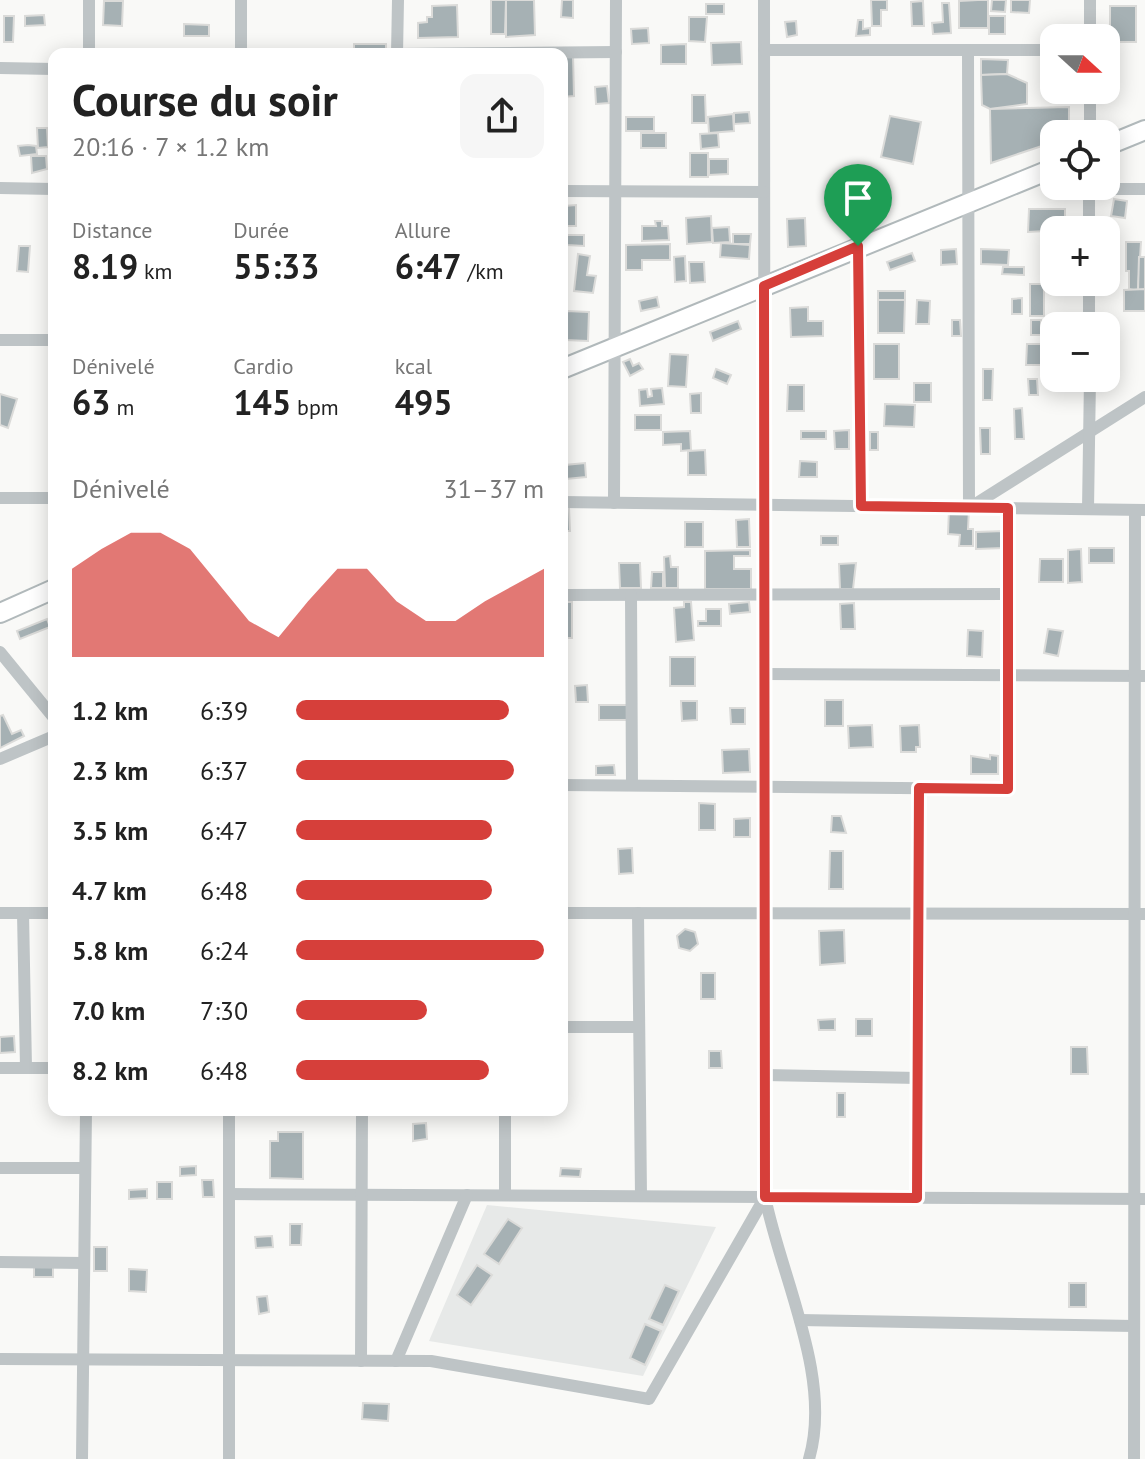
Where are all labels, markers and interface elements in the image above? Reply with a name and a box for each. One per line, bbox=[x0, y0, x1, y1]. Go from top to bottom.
north arrow bbox=[1040, 24, 1120, 104]
map controls bbox=[1040, 24, 1120, 392]
text: Course du soir bbox=[72, 71, 338, 128]
button: share bbox=[460, 74, 544, 158]
button: locate bbox=[1040, 120, 1120, 200]
text: 20:16 · 7 × 1.2 km bbox=[72, 130, 269, 163]
pin bbox=[824, 164, 892, 246]
icon: arrive bbox=[836, 176, 880, 220]
text: Distance bbox=[72, 216, 153, 244]
text: Durée bbox=[233, 216, 289, 244]
text: Allure bbox=[395, 216, 451, 244]
button: + bbox=[1040, 216, 1120, 296]
text: 8.19 bbox=[72, 244, 138, 288]
text: 55:33 bbox=[233, 244, 320, 288]
text: 6:47 bbox=[395, 244, 462, 288]
text: km bbox=[138, 257, 172, 285]
text: /km bbox=[462, 257, 504, 285]
button: − bbox=[1040, 312, 1120, 392]
text: Dénivelé bbox=[72, 352, 155, 380]
text: Cardio bbox=[233, 352, 293, 380]
text: kcal bbox=[395, 352, 432, 380]
text: 63 bbox=[72, 380, 111, 424]
text: 145 bbox=[233, 380, 291, 424]
text: 495 bbox=[395, 380, 453, 424]
text: m bbox=[111, 393, 134, 421]
text: bpm bbox=[291, 393, 339, 421]
text: Dénivelé bbox=[72, 472, 170, 505]
text: 31–37 m bbox=[444, 472, 544, 505]
text: 1.2 km bbox=[72, 694, 148, 727]
text: 6:39 bbox=[200, 694, 248, 727]
text: 2.3 km bbox=[72, 754, 148, 787]
text: 6:37 bbox=[200, 754, 248, 787]
text: 3.5 km bbox=[72, 814, 148, 847]
text: 6:47 bbox=[200, 814, 248, 847]
text: 4.7 km bbox=[72, 874, 147, 907]
text: 6:48 bbox=[200, 874, 248, 907]
text: 5.8 km bbox=[72, 934, 148, 967]
text: 6:24 bbox=[200, 934, 248, 967]
text: 7.0 km bbox=[72, 994, 145, 1027]
text: 7:30 bbox=[200, 994, 248, 1027]
text: 8.2 km bbox=[72, 1054, 148, 1087]
text: 6:48 bbox=[200, 1054, 248, 1087]

